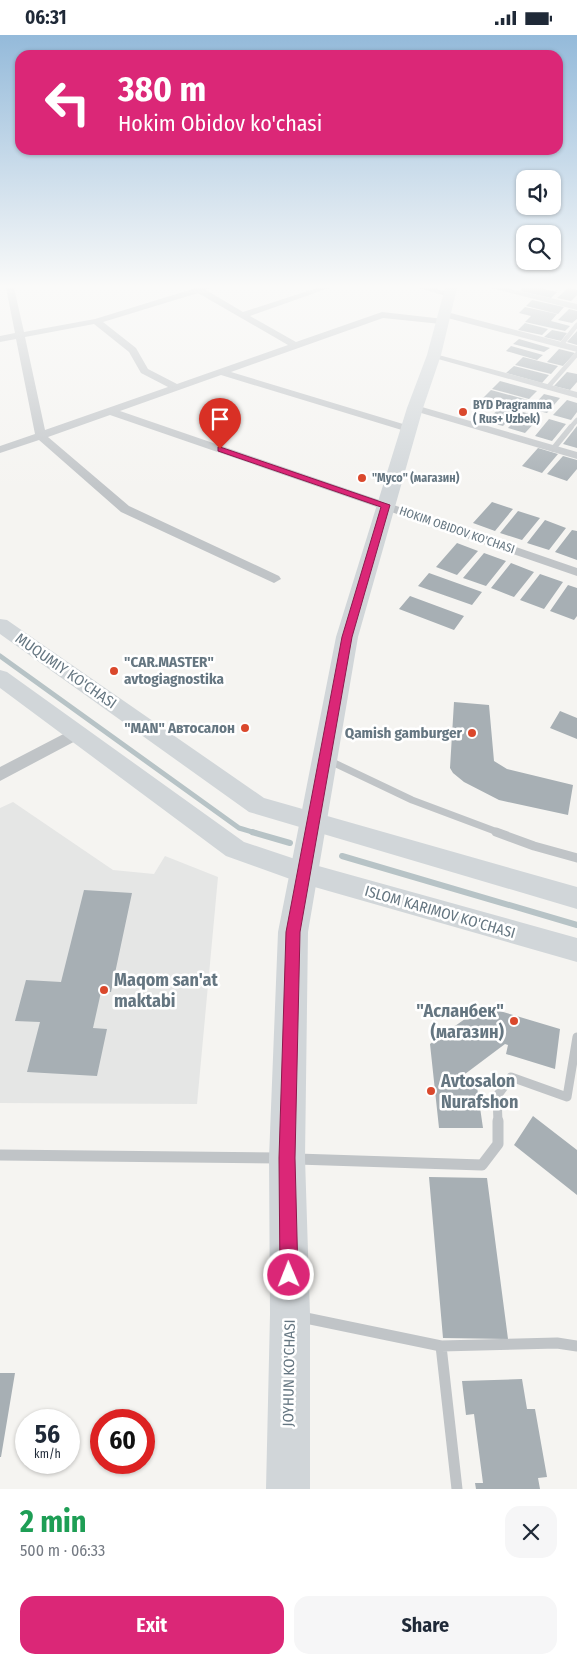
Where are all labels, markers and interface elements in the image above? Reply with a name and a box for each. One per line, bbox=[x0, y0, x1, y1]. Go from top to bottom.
text: 06:31 bbox=[25, 6, 67, 29]
text: 380 m bbox=[118, 68, 206, 110]
icon: left bbox=[35, 70, 100, 135]
text: Hokim Obidov ko'chasi bbox=[118, 110, 322, 137]
map controls bbox=[516, 170, 561, 270]
button: sound bbox=[516, 170, 561, 215]
button: search bbox=[516, 225, 561, 270]
pin bbox=[199, 398, 241, 449]
place label: BYD Pragramma ( Rus+ Uzbek) bbox=[473, 398, 552, 426]
icon: arrive bbox=[206, 405, 234, 433]
marker: BYD Pragramma ( Rus+ Uzbek) bbox=[457, 406, 469, 418]
place label: "Мусо" (магазин) bbox=[372, 471, 460, 485]
marker: "Мусо" (магазин) bbox=[356, 472, 368, 484]
street label: HOKIM OBIDOV KO'CHASI bbox=[397, 504, 517, 556]
street label: MUQUMIY KO'CHASI bbox=[12, 629, 120, 713]
place label: "CAR.MASTER" avtogiagnostika bbox=[124, 653, 224, 688]
marker: "CAR.MASTER" avtogiagnostika bbox=[108, 665, 120, 677]
place label: "MAN" Автосалон bbox=[124, 719, 235, 737]
marker: "MAN" Автосалон bbox=[239, 722, 251, 734]
place label: Qamish gamburger bbox=[345, 724, 463, 742]
marker: Qamish gamburger bbox=[466, 727, 478, 739]
street label: ISLOM KARIMOV KO'CHASI bbox=[363, 882, 517, 942]
place label: Maqom san'at maktabi bbox=[114, 969, 219, 1012]
marker: Maqom san'at maktabi bbox=[98, 984, 110, 996]
place label: "Асланбек" (магазин) bbox=[416, 1000, 505, 1043]
marker: "Асланбек" (магазин) bbox=[508, 1015, 520, 1027]
place label: Avtosalon Nurafshon bbox=[440, 1070, 518, 1113]
marker: Avtosalon Nurafshon bbox=[425, 1085, 437, 1097]
position arrow bbox=[262, 1248, 314, 1300]
street label: JOYHUN KO'CHASI bbox=[279, 1319, 299, 1427]
speed limit sign: 60 bbox=[90, 1409, 155, 1474]
text: 56 bbox=[35, 1420, 60, 1450]
text: km/h bbox=[34, 1447, 61, 1461]
text: 2 min bbox=[20, 1504, 87, 1540]
button: close bbox=[505, 1506, 557, 1558]
text: 500 m · 06:33 bbox=[20, 1541, 105, 1560]
button: Exit bbox=[20, 1596, 284, 1654]
button: Share bbox=[294, 1596, 557, 1654]

